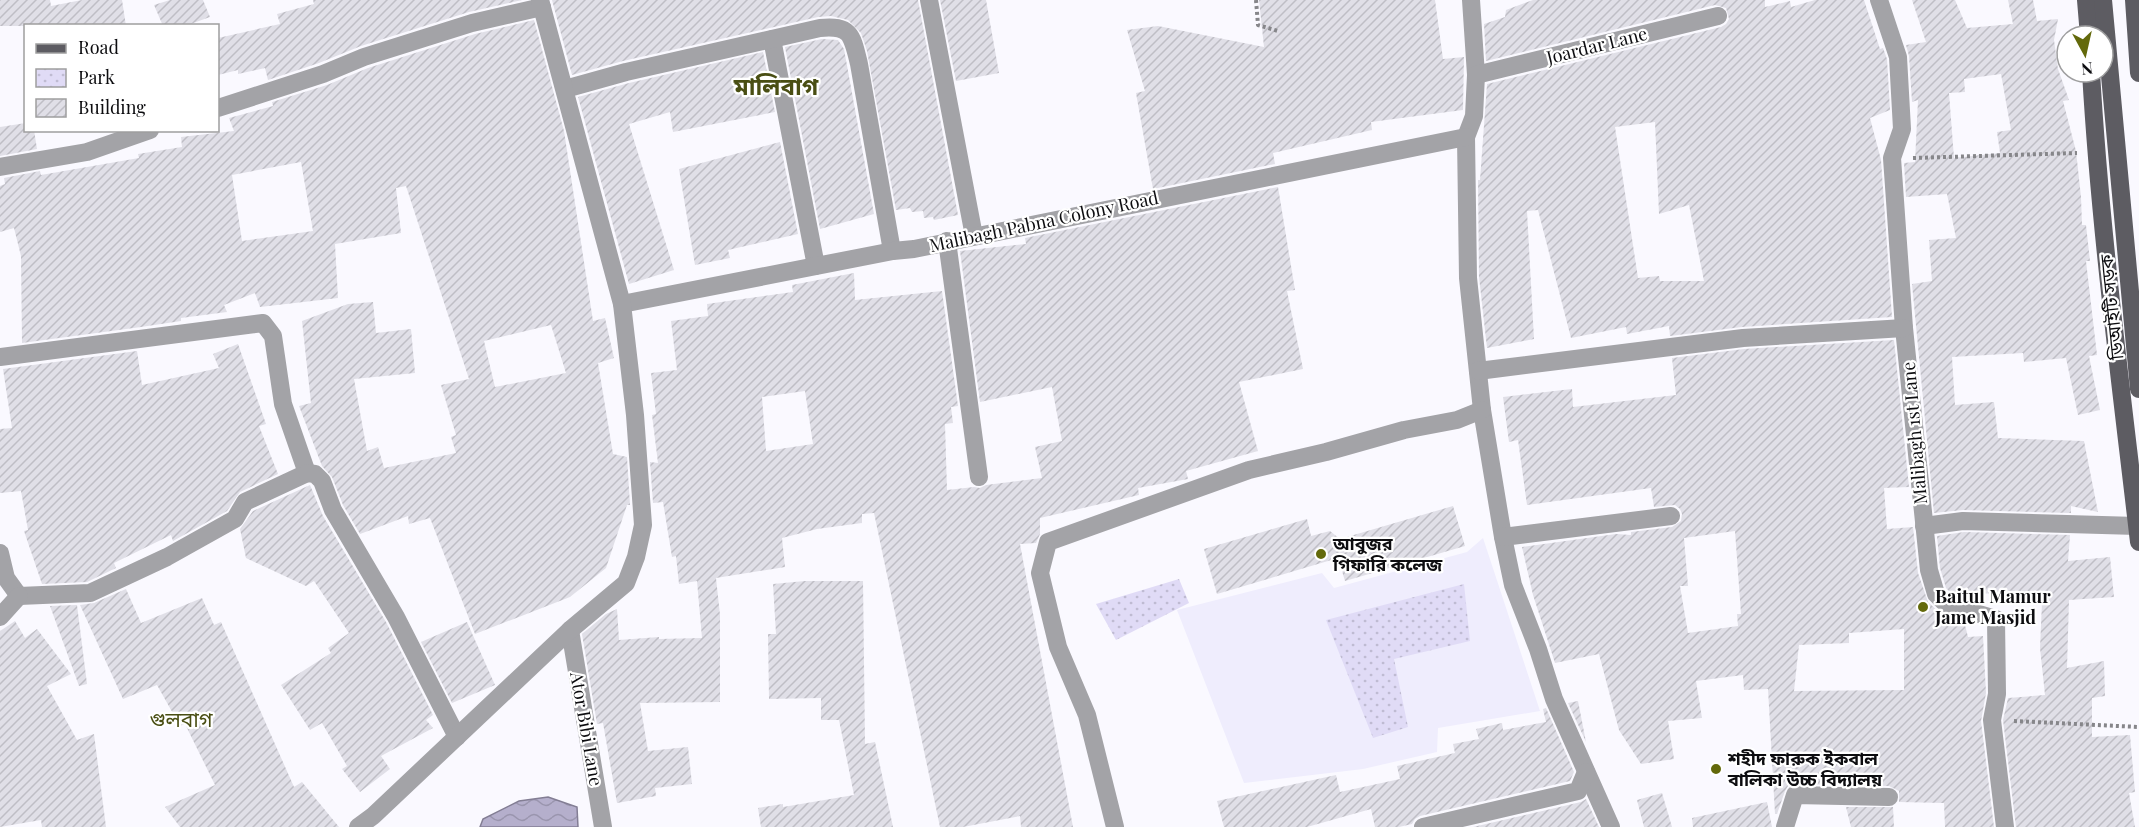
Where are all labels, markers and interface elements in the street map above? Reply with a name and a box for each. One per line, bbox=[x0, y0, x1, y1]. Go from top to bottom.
street label: Joardar Lane bbox=[1543, 21, 1650, 69]
legend bbox=[24, 24, 219, 132]
north arrow bbox=[2055, 24, 2115, 84]
text: Road bbox=[78, 35, 119, 59]
text: N bbox=[2080, 58, 2094, 81]
text: Park bbox=[78, 65, 115, 89]
district label: মালিবাগ bbox=[733, 69, 819, 101]
text: Building bbox=[78, 95, 146, 119]
street label: Malibagh Pabna Colony Road bbox=[927, 185, 1161, 257]
street label: ডিআইটি সড়ক bbox=[2093, 253, 2129, 362]
street label: Malibagh 1st Lane bbox=[1896, 361, 1932, 506]
place label: আবুজর গিফারি কলেজ bbox=[1332, 531, 1443, 576]
marker: আবুজর গিফারি কলেজ bbox=[1314, 547, 1328, 561]
place label: Baitul Mamur Jame Masjid bbox=[1934, 584, 2051, 629]
marker: Baitul Mamur Jame Masjid bbox=[1916, 600, 1930, 614]
street label: Ator Bibi Lane bbox=[565, 669, 609, 788]
district label: গুলবাগ bbox=[150, 704, 213, 732]
place label: শহীদ ফারুক ইকবাল বালিকা উচ্চ বিদ্যালয় bbox=[1727, 746, 1883, 791]
marker: শহীদ ফারুক ইকবাল বালিকা উচ্চ বিদ্যালয় bbox=[1709, 762, 1723, 776]

